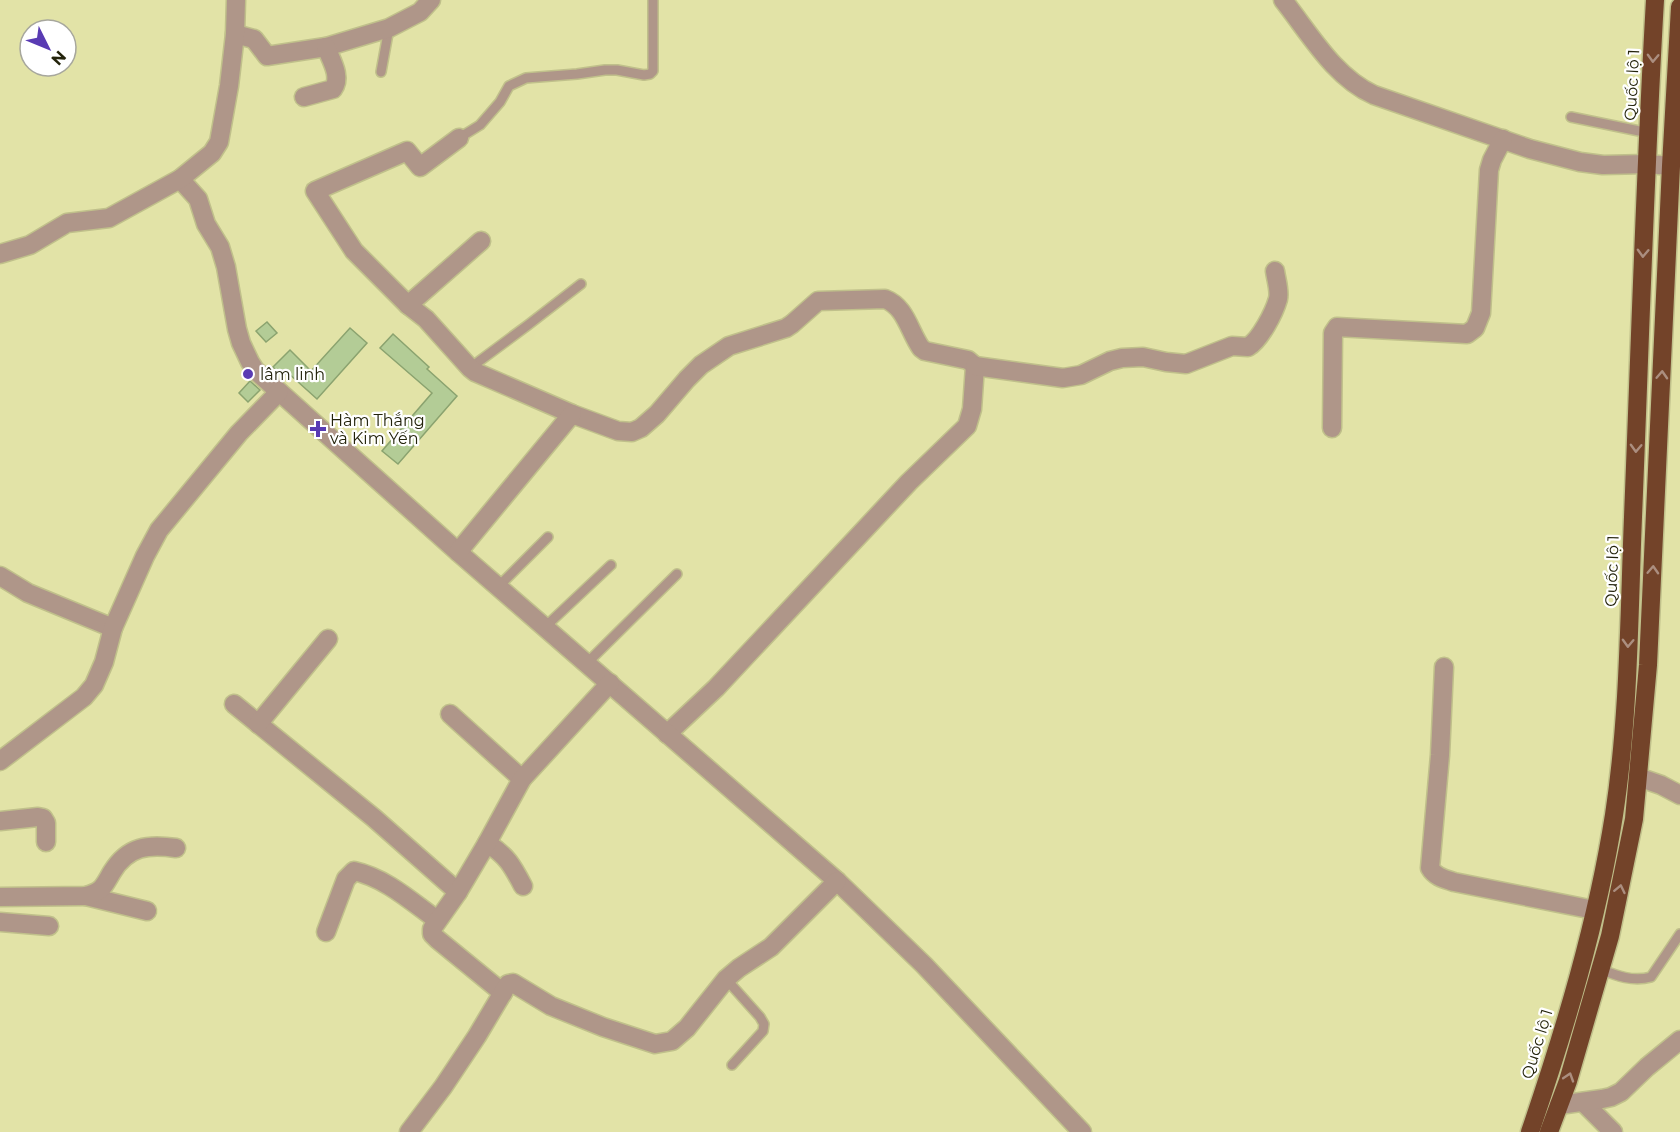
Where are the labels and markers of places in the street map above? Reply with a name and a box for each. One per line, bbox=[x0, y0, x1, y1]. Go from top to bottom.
place label: lâm linh bbox=[260, 365, 325, 384]
marker: lâm linh bbox=[241, 367, 255, 381]
place label: Hàm Thắng và Kim Yến bbox=[330, 411, 425, 448]
marker: Hàm Thắng và Kim Yến bbox=[311, 422, 325, 436]

